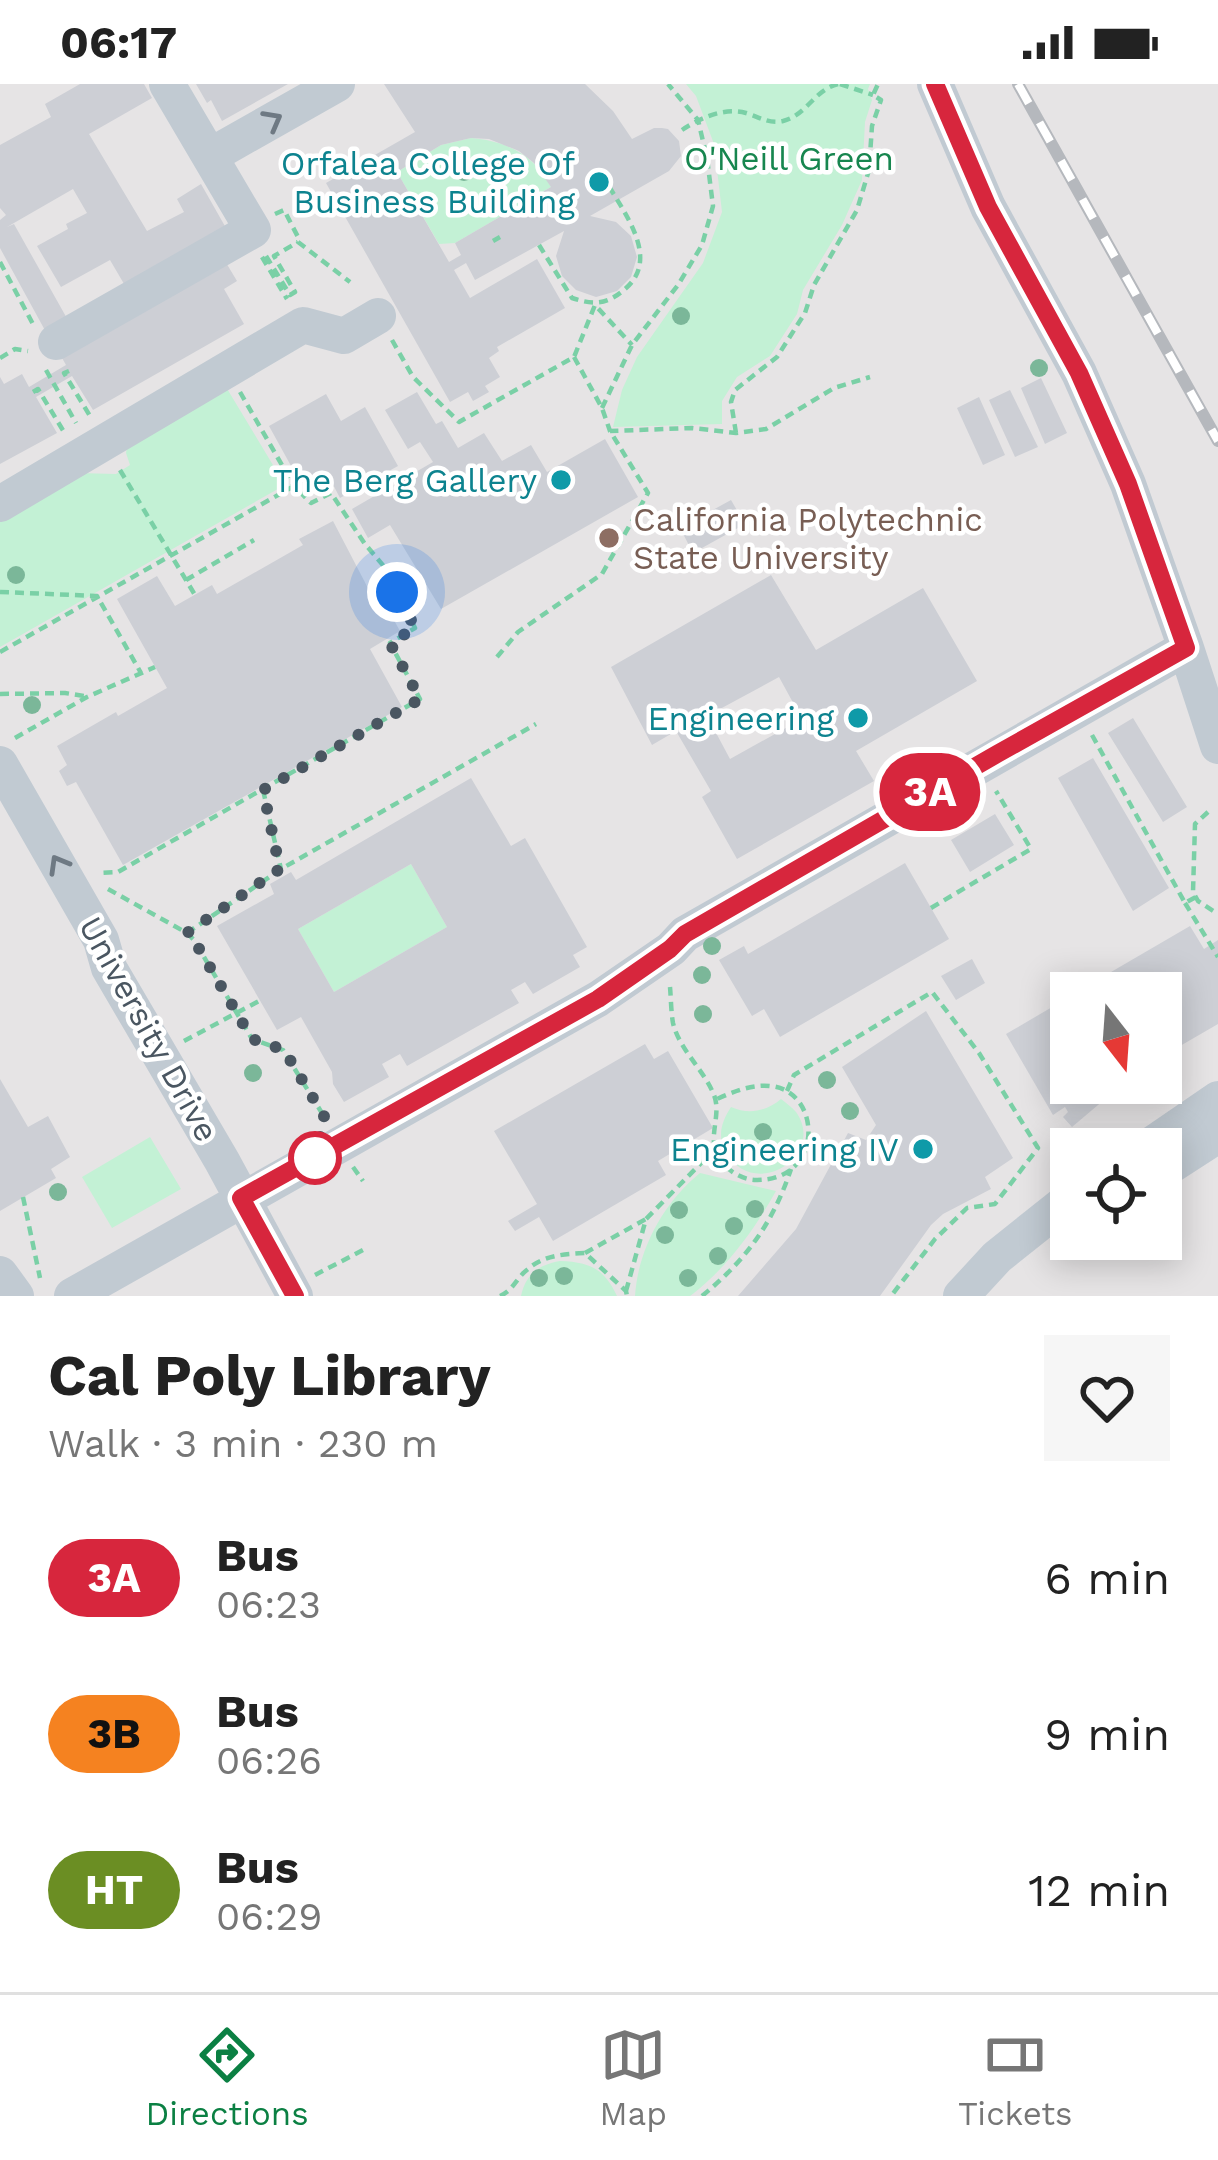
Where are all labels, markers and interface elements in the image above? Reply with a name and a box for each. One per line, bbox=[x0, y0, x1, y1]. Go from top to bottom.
text: 06:17 bbox=[60, 16, 177, 69]
one-way arrow bbox=[261, 111, 282, 134]
park label: O'Neill Green bbox=[684, 139, 894, 178]
place label: Orfalea College Of Business Building bbox=[281, 144, 575, 221]
marker: Orfalea College Of Business Building bbox=[586, 169, 612, 195]
place label: The Berg Gallery bbox=[273, 461, 537, 500]
marker: The Berg Gallery bbox=[548, 467, 574, 493]
place label: California Polytechnic State University bbox=[633, 500, 983, 577]
marker: California Polytechnic State University bbox=[596, 525, 622, 551]
your location bbox=[367, 562, 427, 622]
place label: Engineering bbox=[647, 699, 834, 738]
marker: Engineering bbox=[845, 705, 871, 731]
line badge: 3A bbox=[876, 753, 984, 831]
text: 3A bbox=[903, 767, 957, 816]
one-way arrow bbox=[49, 855, 72, 877]
street label: University Drive bbox=[71, 910, 227, 1148]
north arrow bbox=[1050, 972, 1182, 1104]
map controls bbox=[1050, 972, 1182, 1260]
button: locate bbox=[1050, 1128, 1182, 1260]
place label: Engineering IV bbox=[670, 1130, 899, 1169]
unlabelled marker bbox=[290, 1133, 340, 1183]
marker: Engineering IV bbox=[910, 1136, 936, 1162]
button: heart bbox=[1044, 1335, 1170, 1461]
text: Cal Poly Library bbox=[48, 1342, 491, 1409]
text: Walk · 3 min · 230 m bbox=[48, 1421, 438, 1466]
text: Bus bbox=[216, 1529, 299, 1582]
text: 6 min bbox=[1045, 1552, 1170, 1605]
text: 3A bbox=[87, 1553, 141, 1602]
text: 06:23 bbox=[216, 1582, 321, 1627]
text: Bus bbox=[216, 1685, 299, 1738]
text: 9 min bbox=[1044, 1708, 1170, 1761]
text: 3B bbox=[87, 1709, 141, 1758]
text: 06:26 bbox=[216, 1738, 322, 1783]
text: Bus bbox=[216, 1841, 299, 1894]
text: 12 min bbox=[1028, 1864, 1170, 1917]
text: HT bbox=[85, 1865, 143, 1914]
text: 06:29 bbox=[216, 1894, 322, 1939]
tab: Directions bbox=[146, 2022, 309, 2133]
tab: Map bbox=[600, 2022, 667, 2133]
tab: Tickets bbox=[958, 2022, 1073, 2133]

